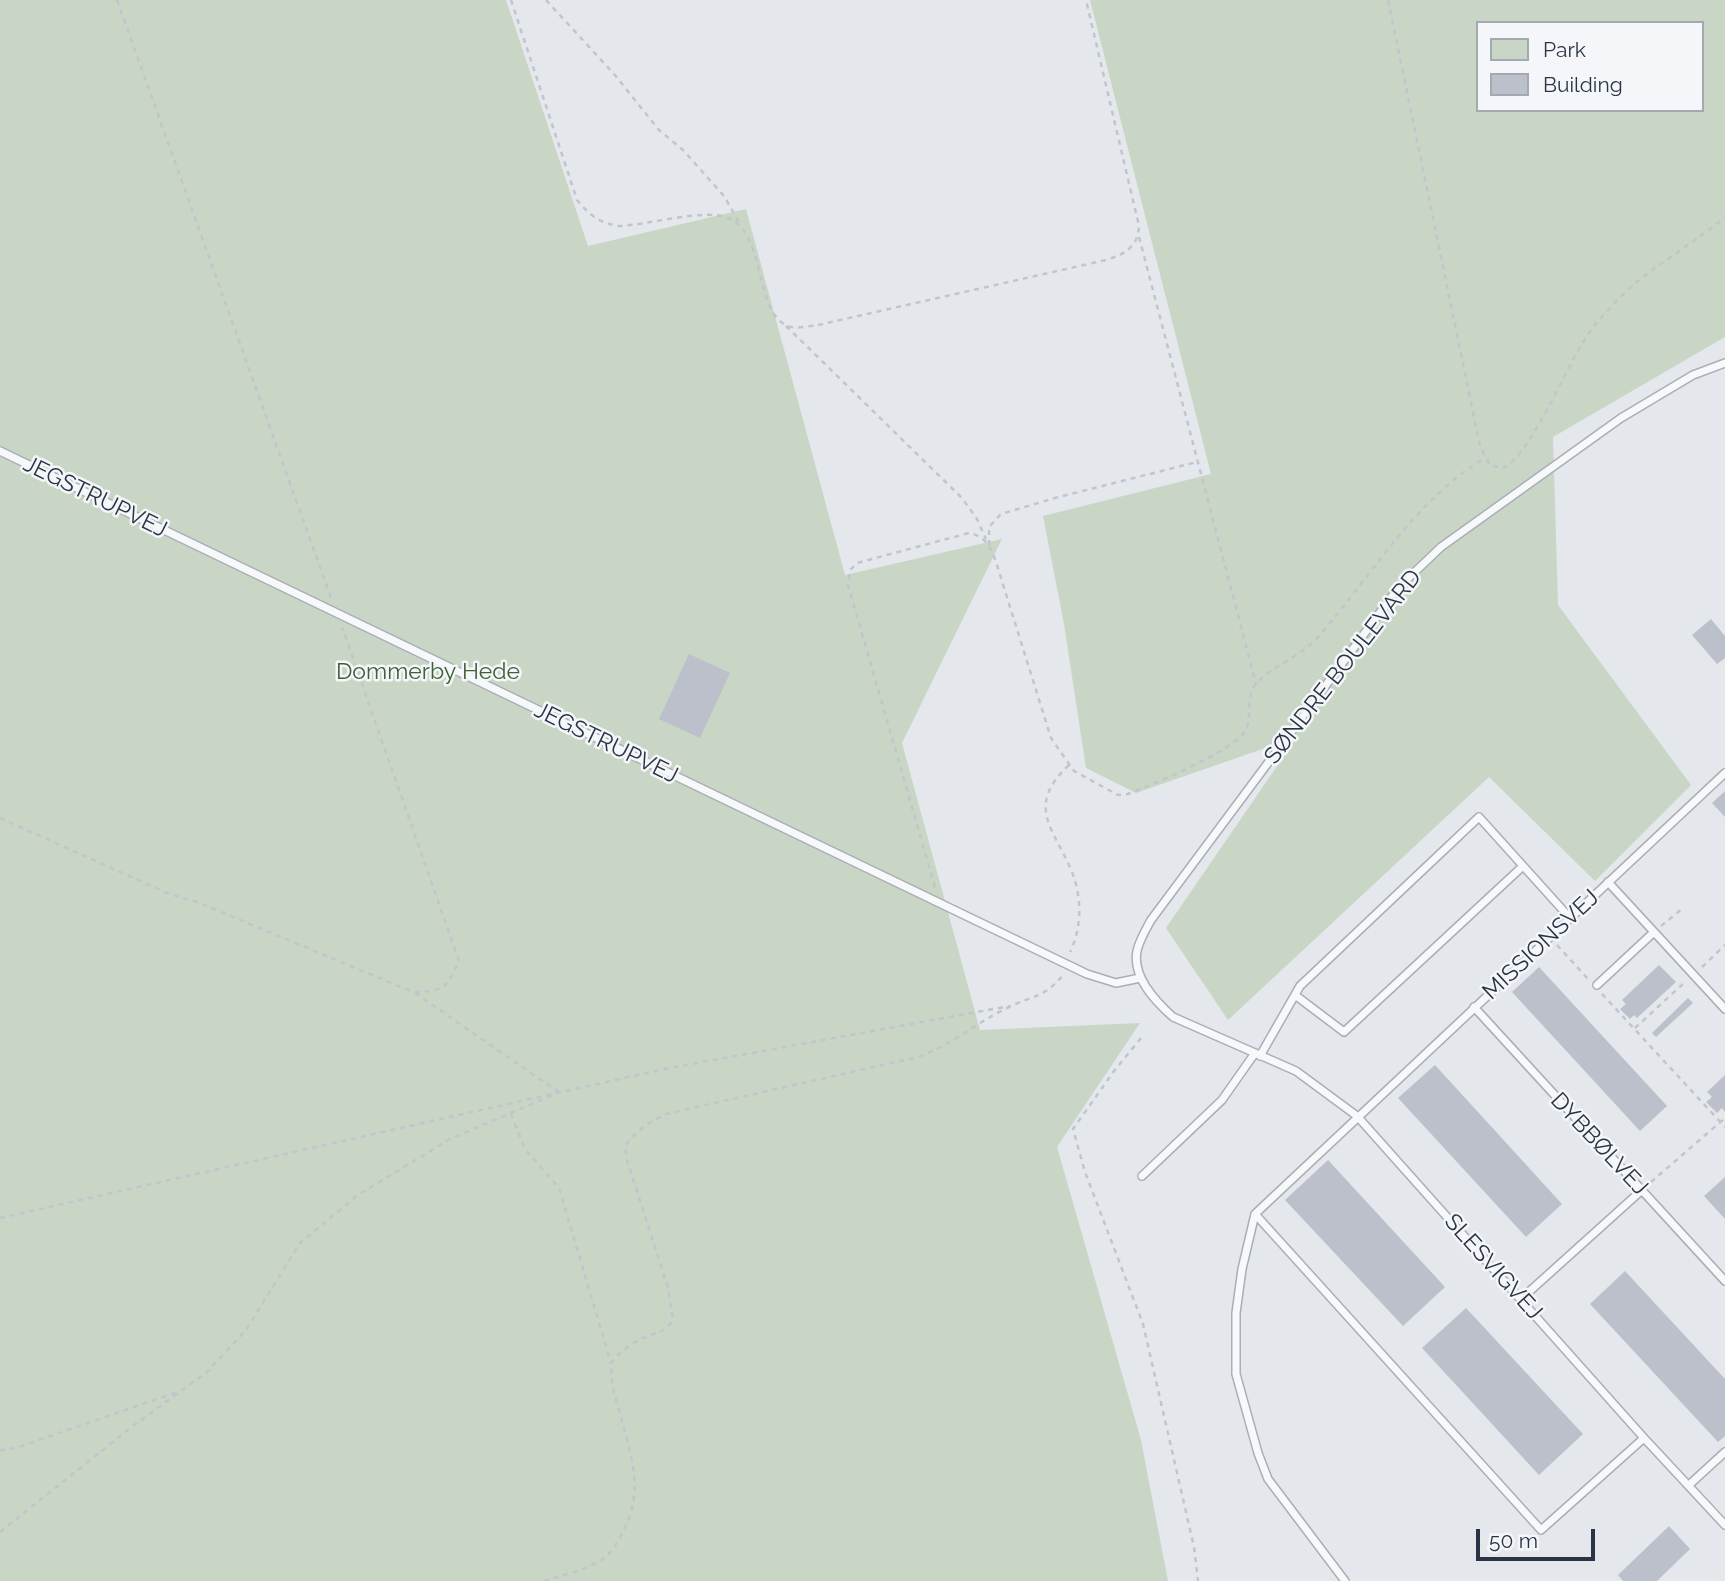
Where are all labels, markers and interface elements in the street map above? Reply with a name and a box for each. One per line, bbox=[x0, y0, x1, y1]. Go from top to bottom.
legend bbox=[1476, 21, 1704, 112]
text: Park bbox=[1543, 37, 1586, 62]
text: Building bbox=[1543, 72, 1623, 97]
street label: JEGSTRUPVEJ bbox=[19, 450, 171, 544]
street label: SØNDRE BOULEVARD bbox=[1259, 564, 1427, 770]
park label: Dommerby Hede bbox=[336, 658, 520, 686]
street label: JEGSTRUPVEJ bbox=[530, 696, 682, 790]
street label: MISSIONSVEJ bbox=[1477, 884, 1605, 1006]
street label: DYBBØLVEJ bbox=[1545, 1087, 1653, 1201]
street label: SLESVIGVEJ bbox=[1438, 1208, 1548, 1326]
scale bar bbox=[1480, 1514, 1599, 1558]
text: 50 m bbox=[1489, 1528, 1538, 1553]

